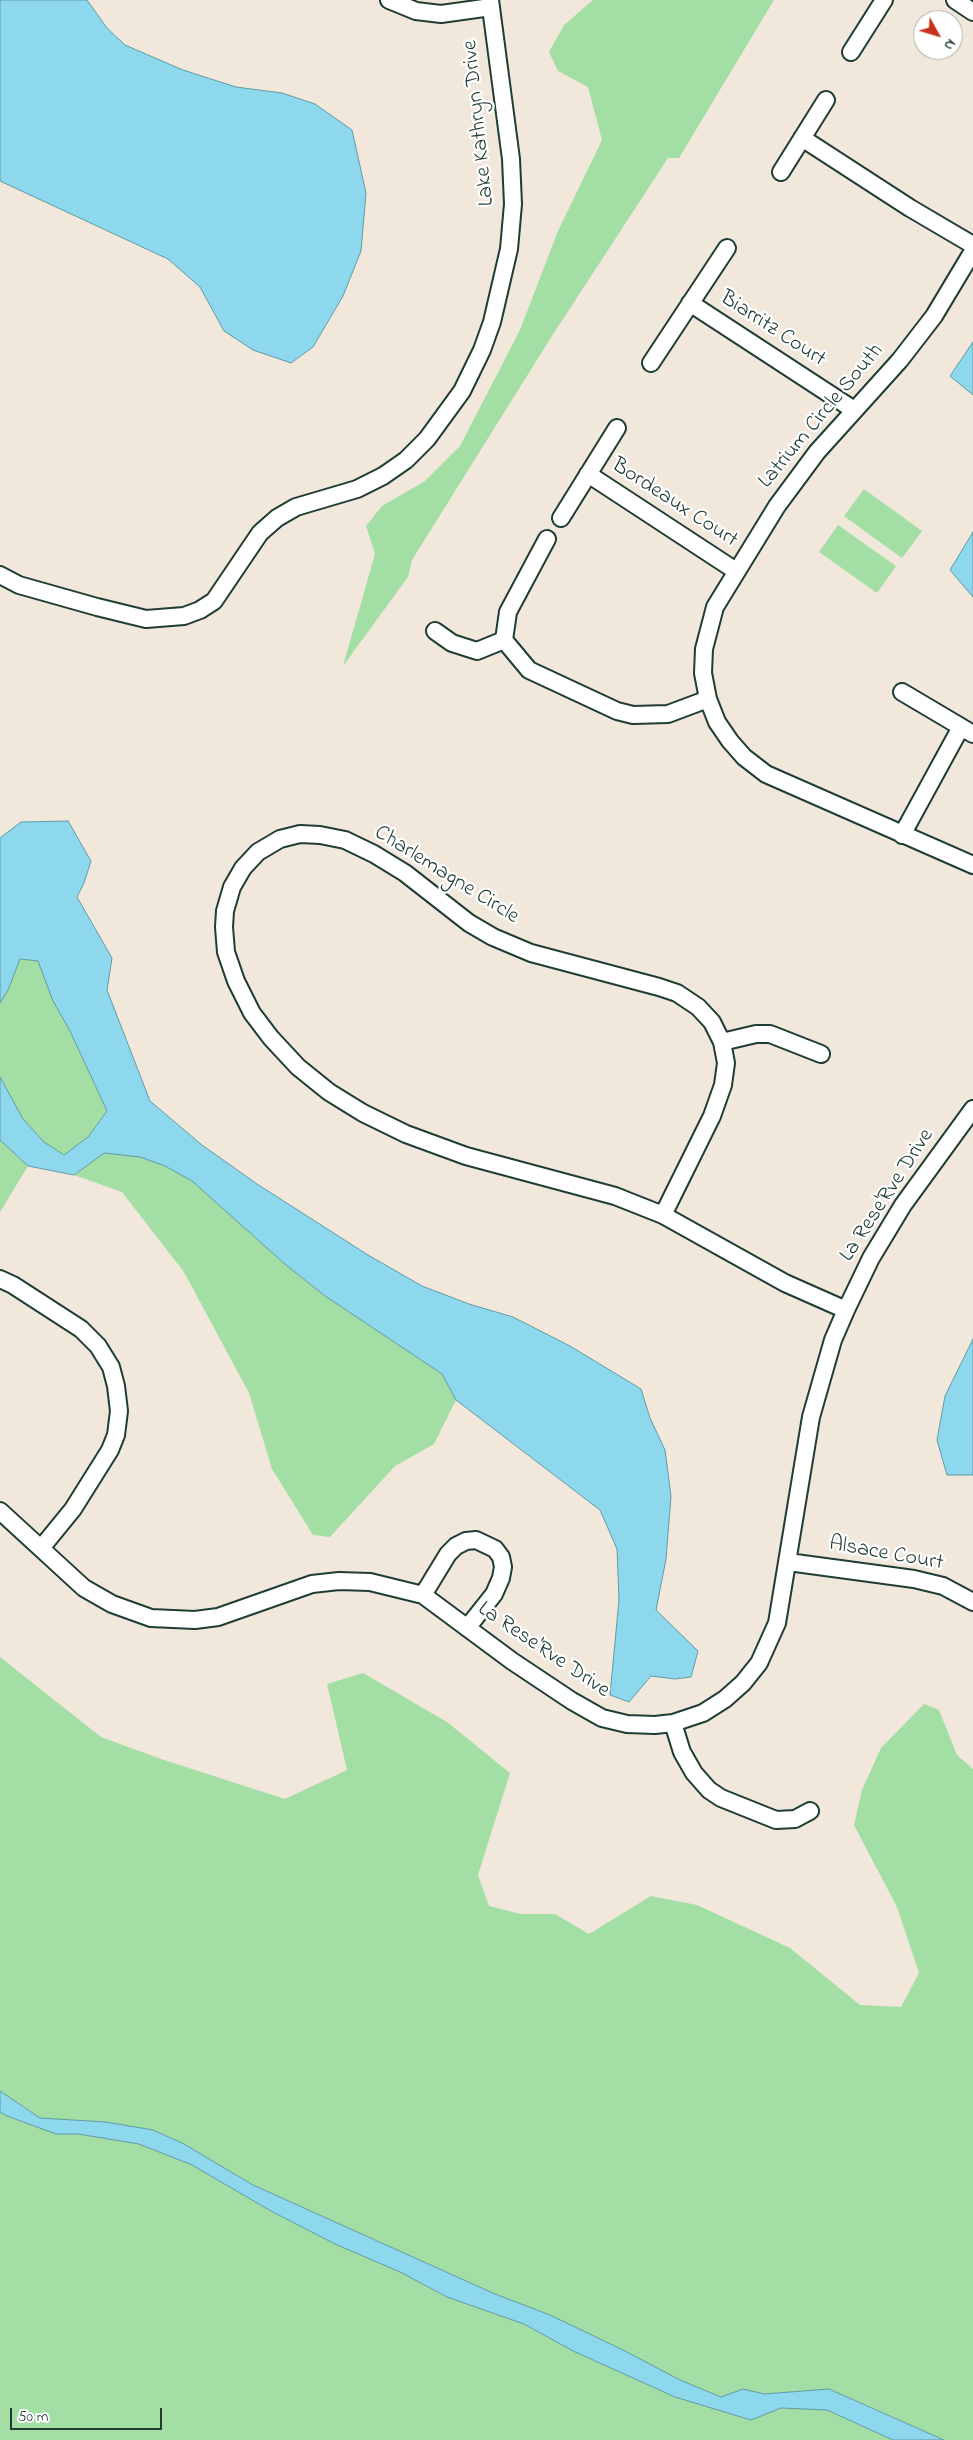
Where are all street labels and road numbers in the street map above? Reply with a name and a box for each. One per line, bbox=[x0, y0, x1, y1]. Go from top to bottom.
street label: Lake Kathryn Drive bbox=[458, 39, 502, 207]
street label: Biarritz Court bbox=[714, 286, 830, 374]
street label: Latrium Circle South bbox=[754, 339, 890, 495]
street label: Bordeaux Court bbox=[606, 453, 742, 555]
street label: Charlemagne Circle bbox=[369, 821, 523, 931]
street label: La Rese'Rve Drive bbox=[835, 1124, 941, 1268]
street label: Alsace Court bbox=[827, 1532, 945, 1578]
street label: La Rese'Rve Drive bbox=[472, 1597, 614, 1705]

